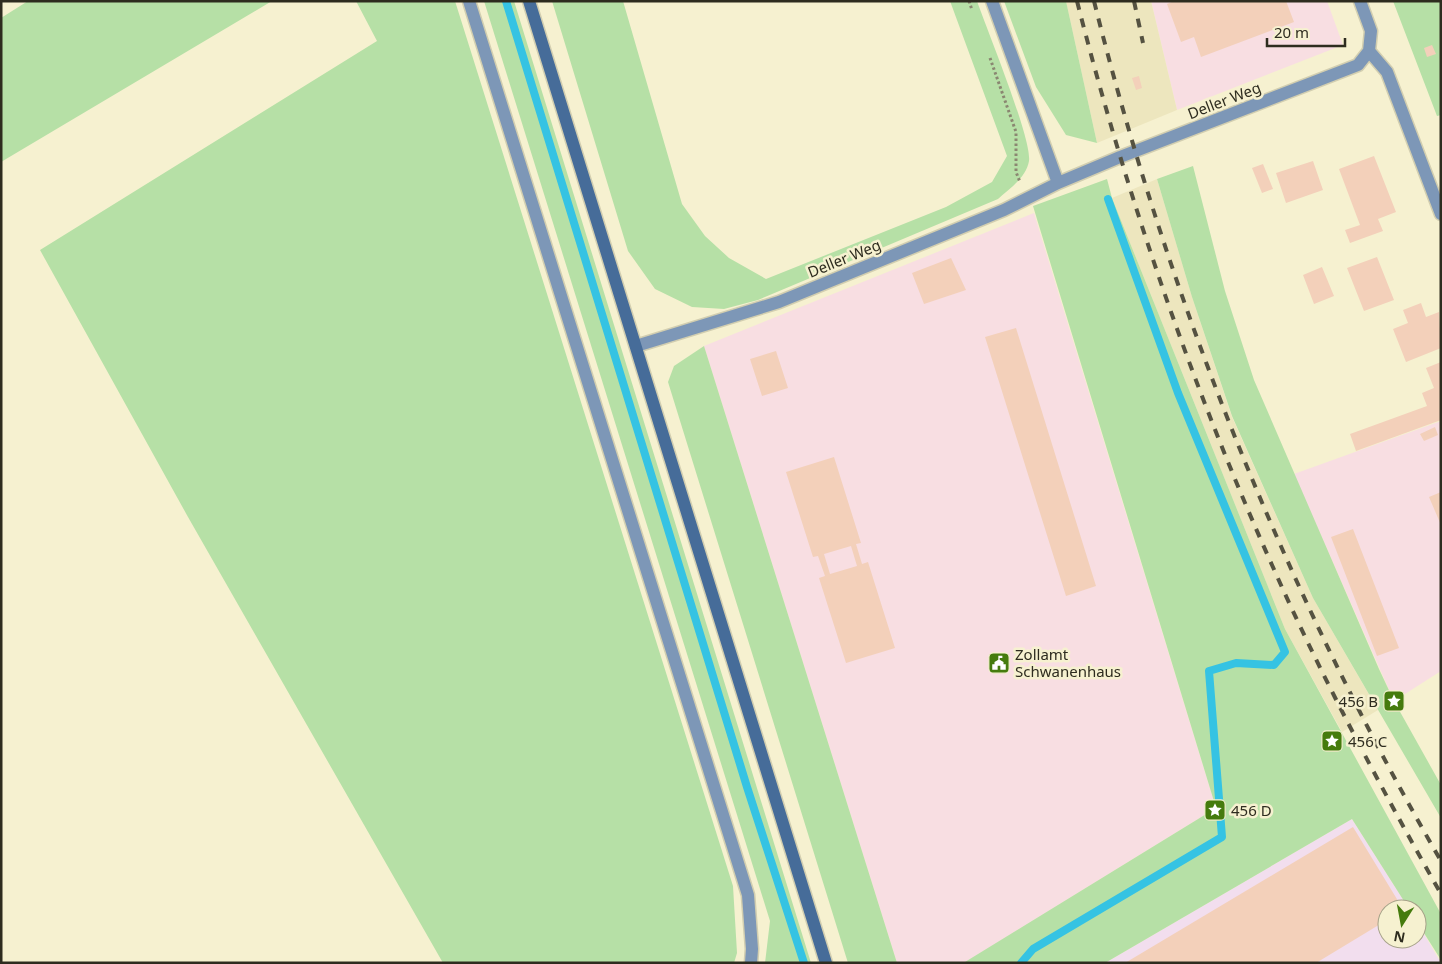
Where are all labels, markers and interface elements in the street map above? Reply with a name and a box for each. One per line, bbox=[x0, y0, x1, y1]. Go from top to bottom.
scale bar bbox=[1267, 15, 1344, 47]
text: 20 m bbox=[1274, 22, 1309, 42]
street label: Deller Weg bbox=[1184, 77, 1264, 123]
street label: Deller Weg bbox=[805, 234, 883, 282]
place label: Zollamt Schwanenhaus bbox=[1015, 644, 1121, 681]
public building icon: Zollamt Schwanenhaus bbox=[987, 651, 1011, 675]
place icon: 456 B bbox=[1382, 689, 1406, 713]
place label: 456 B bbox=[1339, 691, 1378, 711]
place icon: 456 C bbox=[1320, 729, 1344, 753]
place label: 456 C bbox=[1348, 731, 1388, 751]
place icon: 456 D bbox=[1203, 798, 1227, 822]
place label: 456 D bbox=[1231, 800, 1272, 820]
north arrow bbox=[1377, 899, 1427, 949]
text: N bbox=[1392, 927, 1407, 948]

